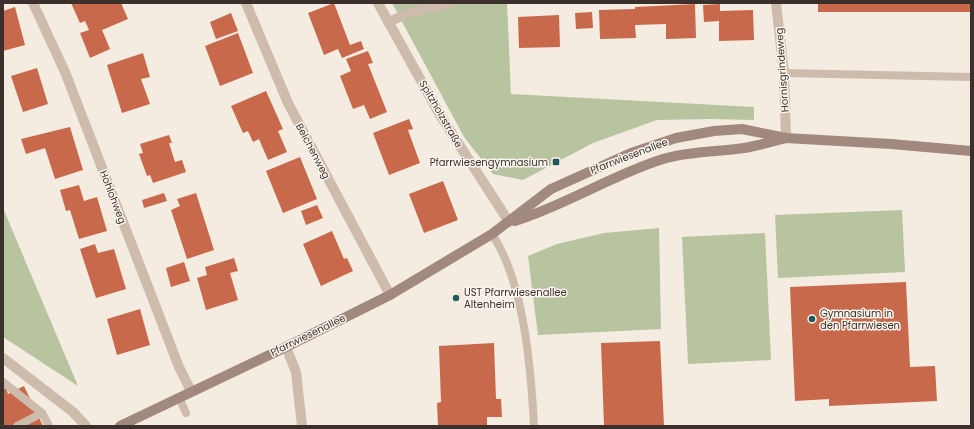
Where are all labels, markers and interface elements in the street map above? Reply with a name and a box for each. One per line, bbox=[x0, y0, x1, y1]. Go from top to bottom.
street label: Hornisgrindeweg bbox=[772, 27, 792, 113]
street label: Spitzholzstraße bbox=[416, 78, 466, 150]
street label: Belchenweg bbox=[292, 121, 334, 181]
street label: Pfarrwiesenallee bbox=[588, 134, 670, 178]
place label: Pfarrwiesengymnasium bbox=[430, 155, 548, 170]
marker: Pfarrwiesengymnasium bbox=[551, 157, 561, 167]
street label: Hohlohweg bbox=[96, 168, 130, 226]
place label: UST Pfarrwiesenallee Altenheim bbox=[464, 285, 567, 312]
marker: UST Pfarrwiesenallee Altenheim bbox=[451, 293, 461, 303]
place label: Gymnasium in den Pfarrwiesen bbox=[820, 306, 900, 333]
street label: Pfarrwiesenallee bbox=[268, 310, 348, 360]
marker: Gymnasium in den Pfarrwiesen bbox=[807, 314, 817, 324]

